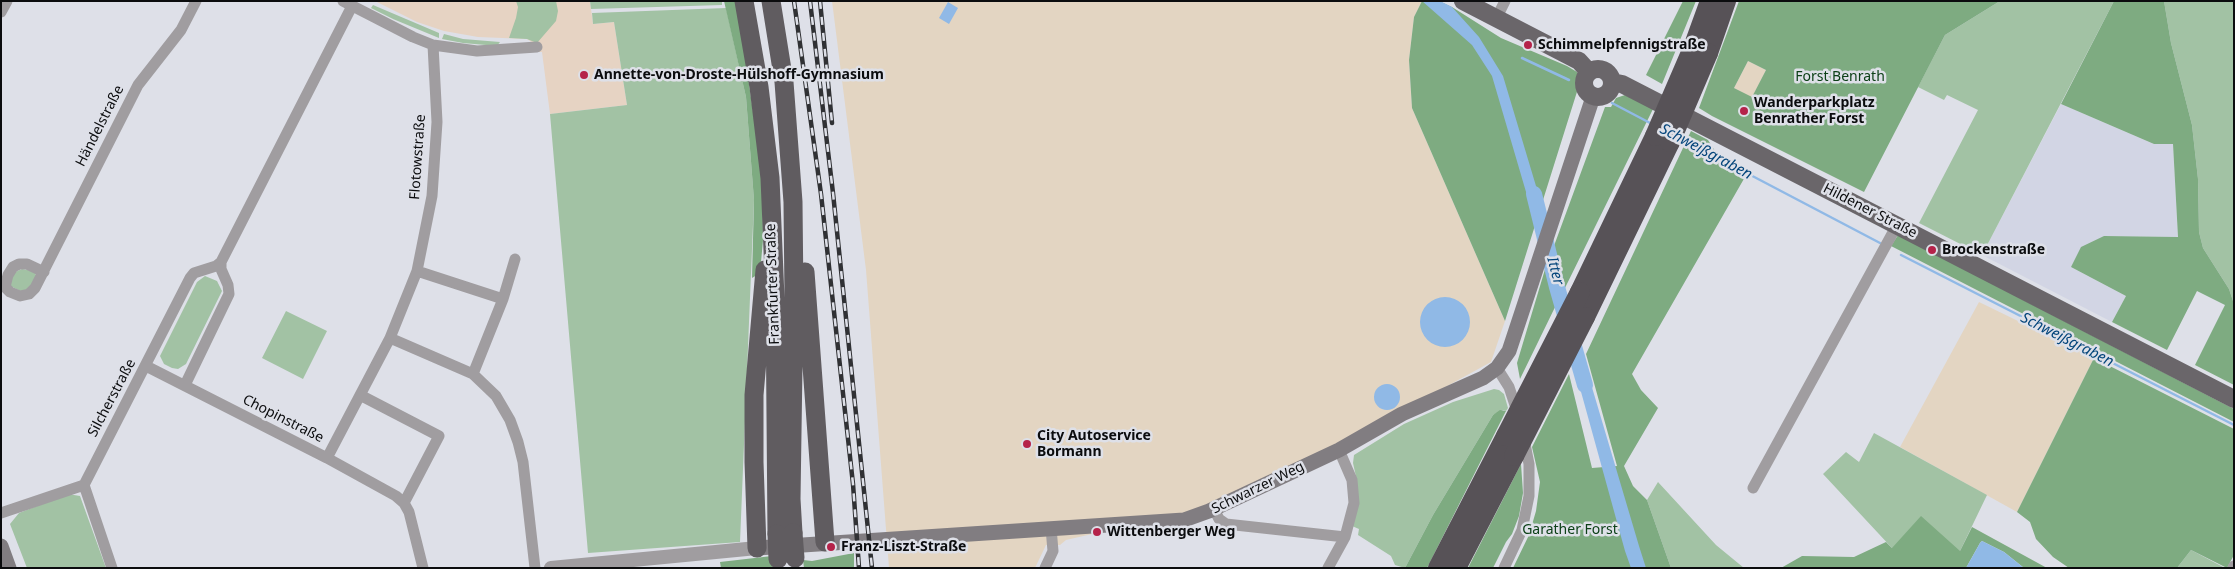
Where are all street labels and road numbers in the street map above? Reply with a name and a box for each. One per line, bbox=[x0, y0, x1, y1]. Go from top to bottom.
street label: Händelstraße bbox=[72, 83, 128, 169]
street label: Flotowstraße bbox=[407, 114, 429, 200]
street label: Hildener Straße bbox=[1820, 180, 1920, 242]
street label: Frankfurter Straße bbox=[762, 223, 784, 345]
street label: Silcherstraße bbox=[84, 356, 140, 440]
street label: Chopinstraße bbox=[240, 391, 326, 447]
street label: Schwarzer Weg bbox=[1209, 458, 1307, 518]

